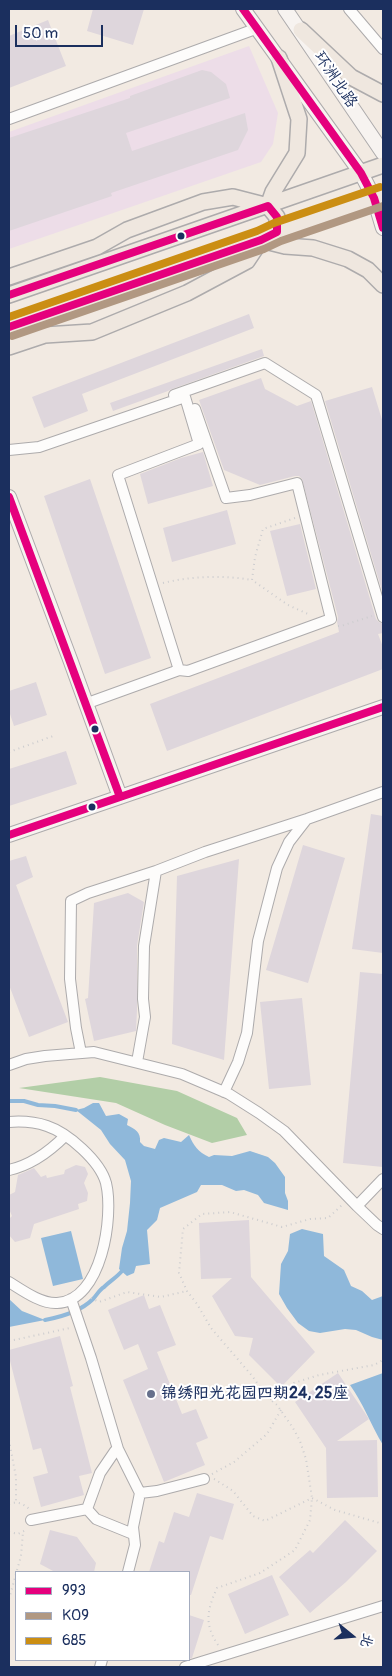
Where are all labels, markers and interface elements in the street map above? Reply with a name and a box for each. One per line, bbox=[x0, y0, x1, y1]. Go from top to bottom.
scale bar bbox=[18, 15, 105, 47]
text: 50 m bbox=[23, 24, 58, 43]
street label: 环洲北路 bbox=[309, 48, 361, 112]
unlabelled marker bbox=[176, 231, 186, 241]
unlabelled marker bbox=[90, 724, 100, 734]
unlabelled marker bbox=[87, 802, 97, 812]
place label: 锦绣阳光花园四期24, 25座 bbox=[161, 1384, 348, 1404]
marker: 锦绣阳光花园四期24, 25座 bbox=[145, 1388, 157, 1400]
legend bbox=[15, 1571, 190, 1661]
text: 993 bbox=[62, 1581, 86, 1600]
text: K09 bbox=[62, 1606, 89, 1625]
north arrow bbox=[327, 1611, 377, 1661]
text: 685 bbox=[62, 1631, 86, 1650]
text: 北 bbox=[357, 1631, 377, 1650]

